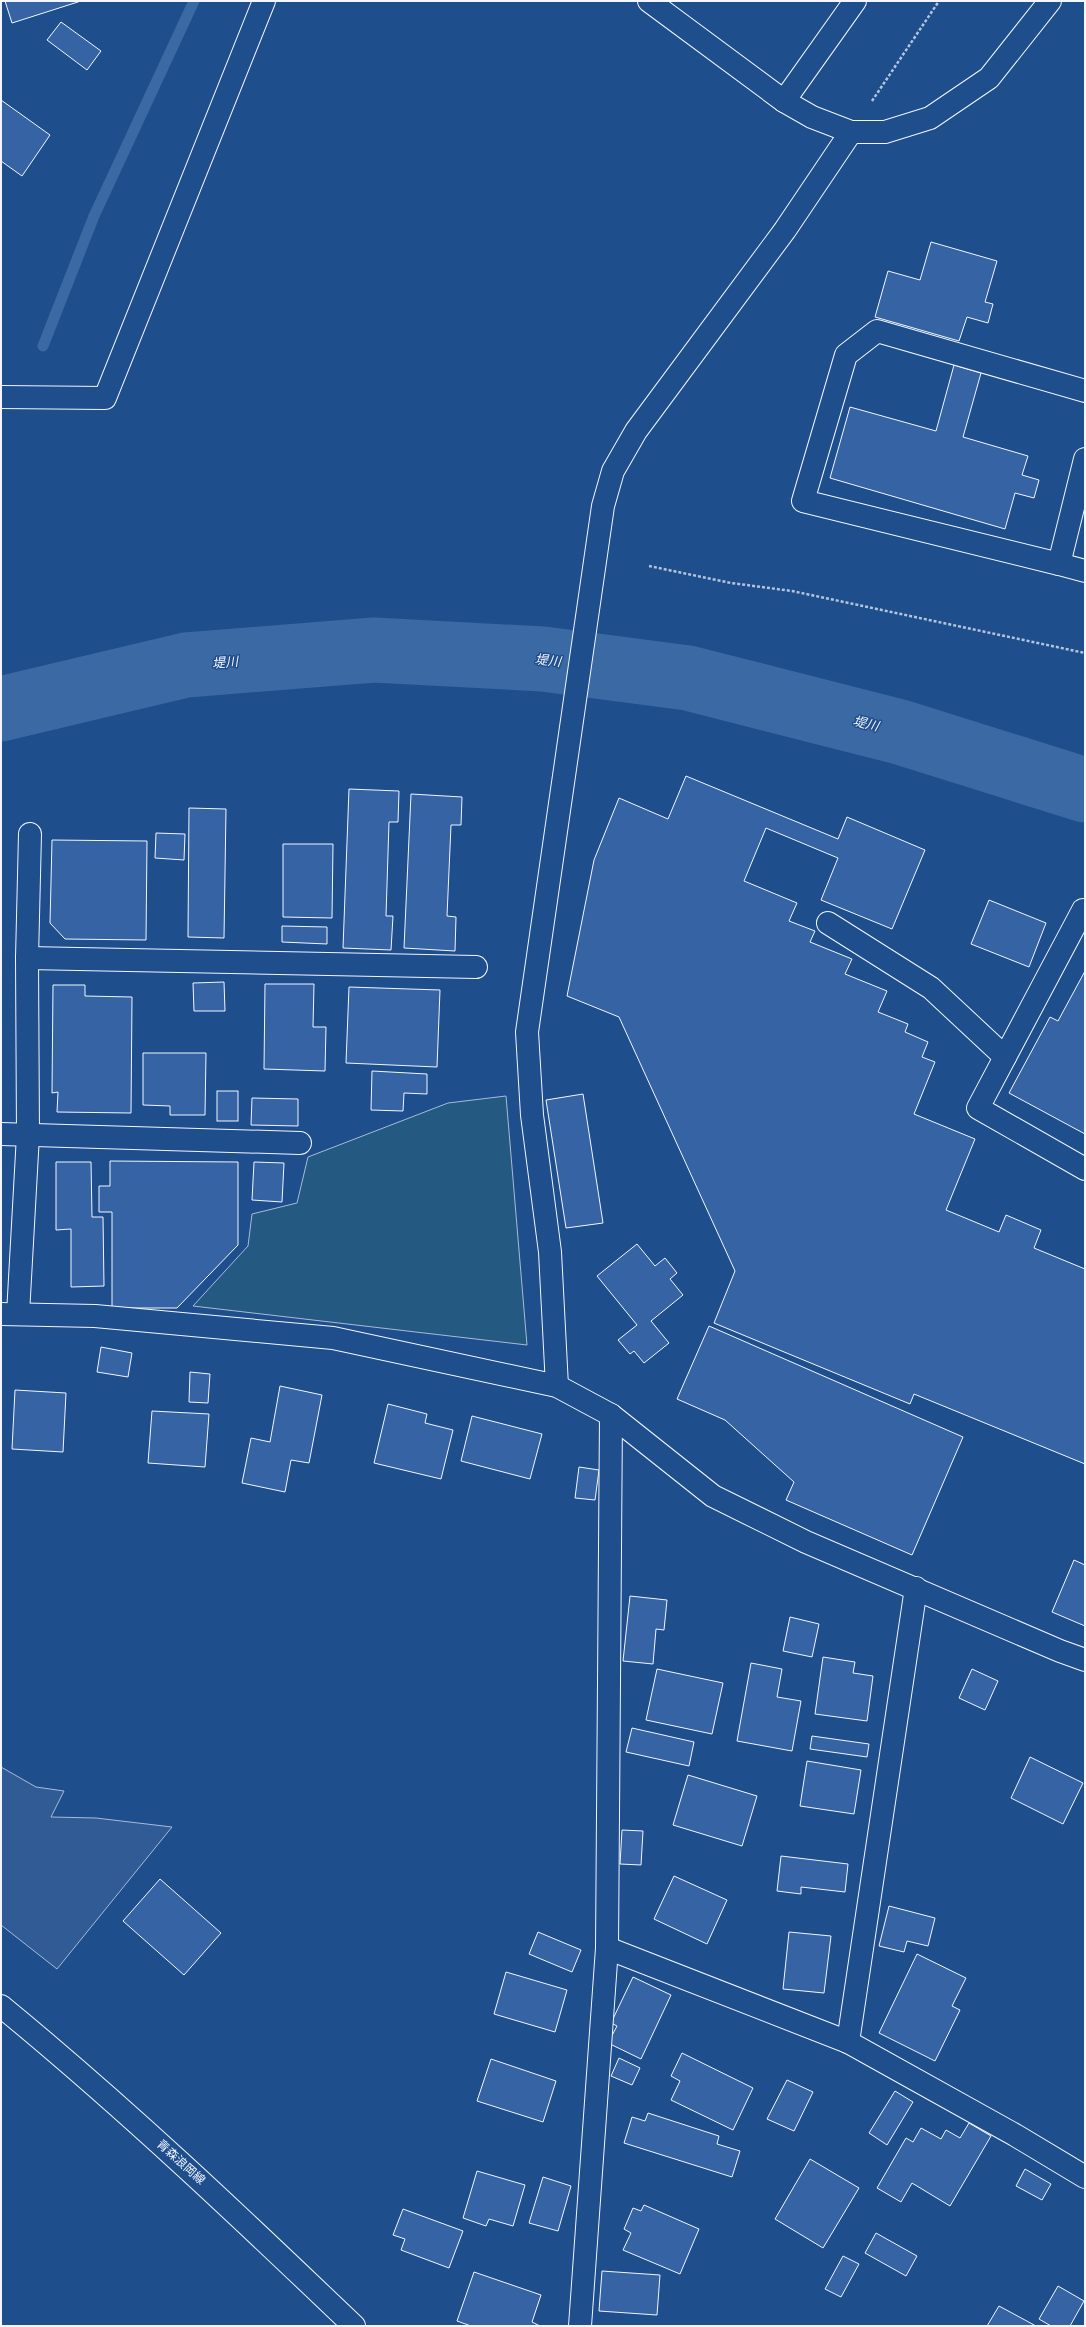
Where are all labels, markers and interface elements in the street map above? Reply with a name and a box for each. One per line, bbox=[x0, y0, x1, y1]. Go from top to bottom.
water label: 堤川 bbox=[534, 651, 564, 670]
water label: 堤川 bbox=[211, 653, 241, 671]
water label: 堤川 bbox=[851, 712, 882, 734]
street label: 青森浪岡線 bbox=[154, 2136, 209, 2187]

